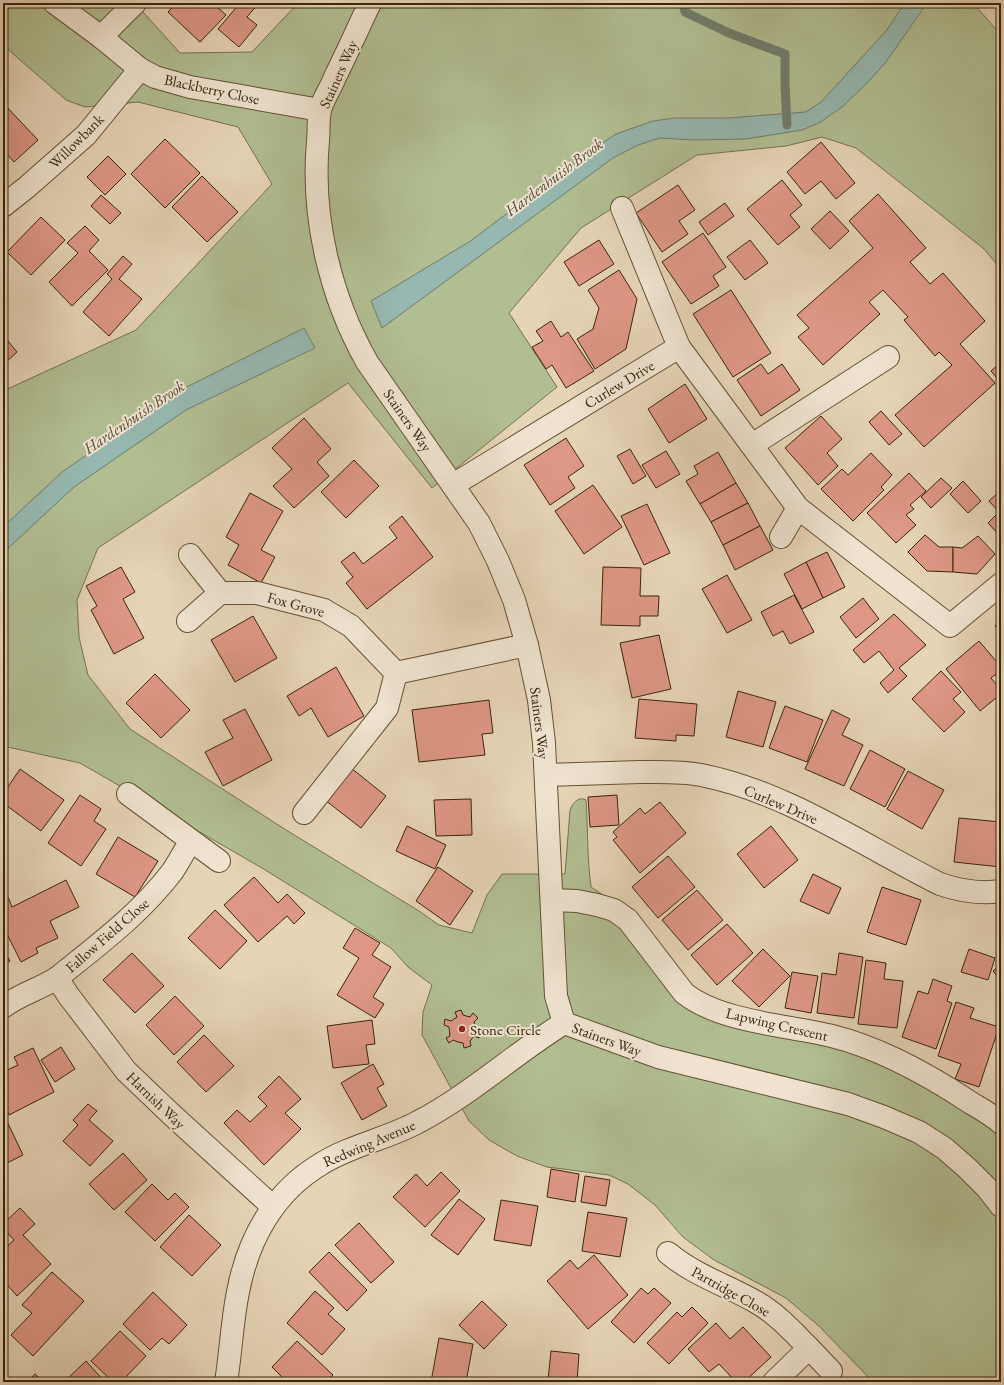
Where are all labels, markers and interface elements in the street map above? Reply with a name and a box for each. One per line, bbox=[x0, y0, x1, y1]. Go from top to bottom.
street label: Stainers Way bbox=[315, 37, 362, 111]
street label: Blackberry Close bbox=[163, 70, 262, 108]
street label: Willowbank bbox=[44, 109, 108, 173]
water label: Hardenhuish Brook bbox=[500, 133, 608, 221]
street label: Curlew Drive bbox=[581, 356, 658, 412]
water label: Hardenhuish Brook bbox=[79, 375, 189, 459]
street label: Stainers Way bbox=[379, 385, 437, 456]
street label: Fox Grove bbox=[265, 587, 327, 621]
street label: Stainers Way bbox=[526, 686, 554, 761]
street label: Curlew Drive bbox=[741, 780, 821, 828]
street label: Fallow Field Close bbox=[61, 893, 153, 977]
street label: Lapwing Crescent bbox=[724, 1003, 830, 1045]
street label: Stainers Way bbox=[570, 1018, 645, 1060]
place label: Stone Circle bbox=[470, 1020, 541, 1039]
marker: Stone Circle bbox=[457, 1024, 467, 1034]
street label: Harnish Way bbox=[122, 1067, 190, 1133]
street label: Redwing Avenue bbox=[320, 1115, 418, 1171]
street label: Partridge Close bbox=[688, 1262, 774, 1321]

